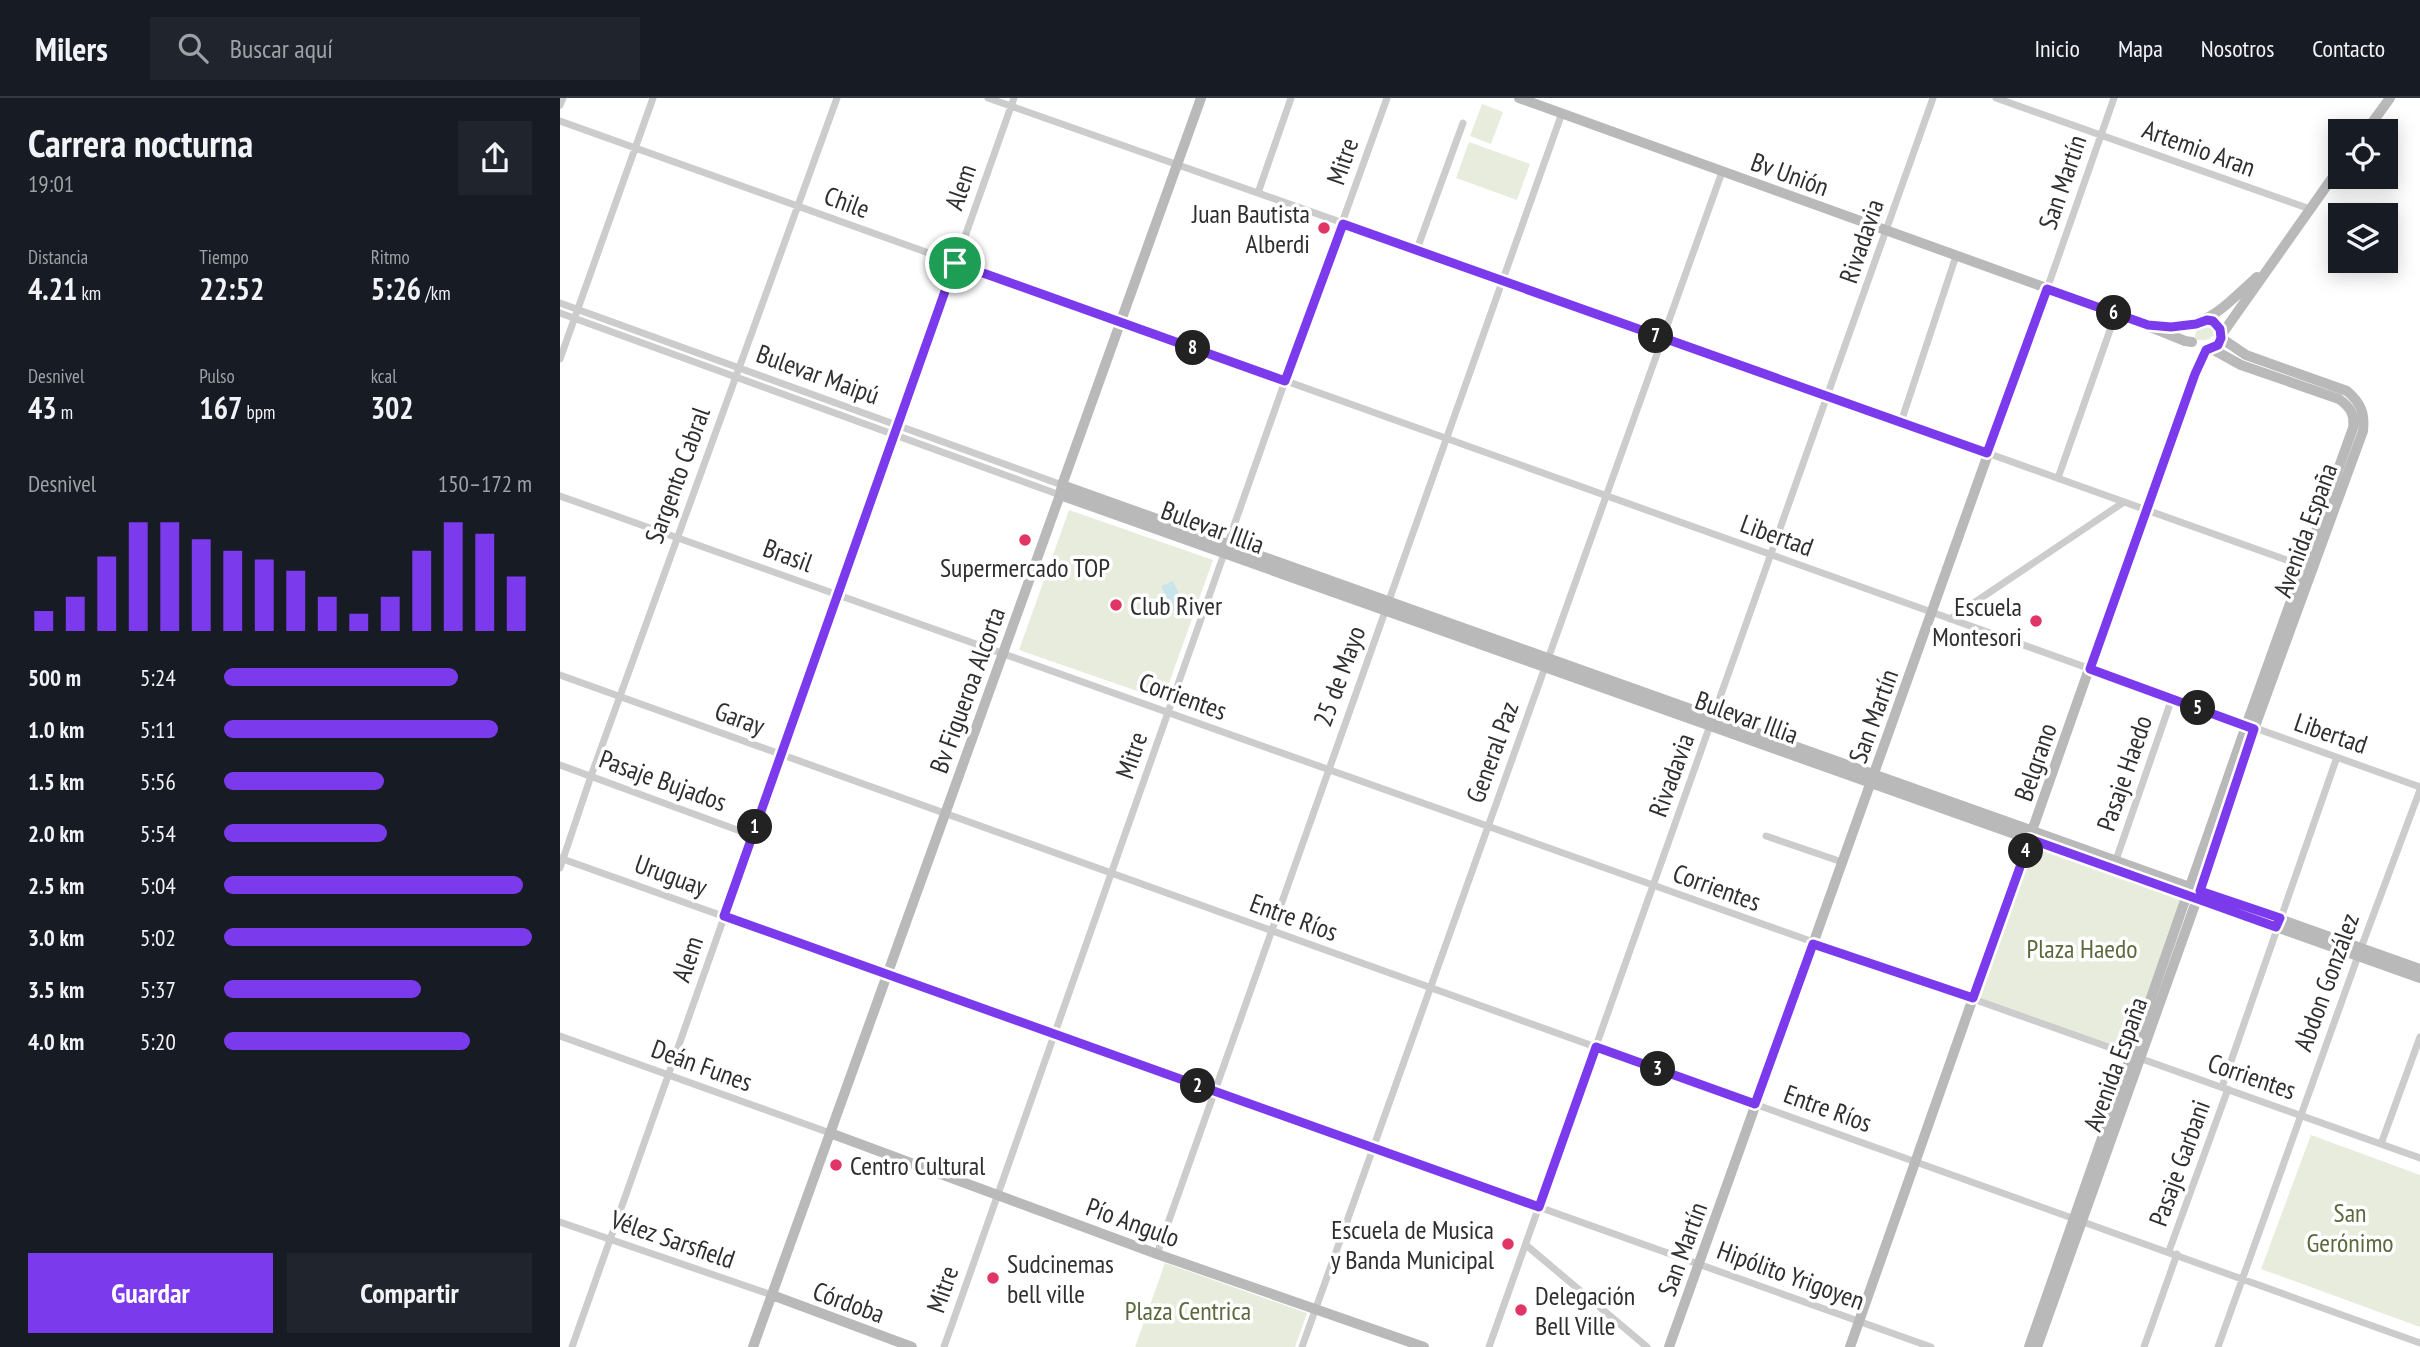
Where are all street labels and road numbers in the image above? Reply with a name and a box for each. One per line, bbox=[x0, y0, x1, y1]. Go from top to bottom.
street label: Artemio Aran bbox=[2138, 112, 2260, 184]
street label: San Martín bbox=[2031, 131, 2093, 233]
street label: Mitre bbox=[1319, 133, 1365, 189]
street label: Bv Unión bbox=[1747, 145, 1833, 203]
street label: Alem bbox=[937, 160, 983, 214]
street label: Chile bbox=[820, 179, 874, 225]
street label: Rivadavia bbox=[1831, 195, 1891, 287]
street label: Bulevar Maipú bbox=[752, 337, 884, 411]
street label: Sargento Cabral bbox=[637, 402, 717, 548]
street label: Avenida España bbox=[2266, 459, 2344, 601]
street label: Bulevar Illia bbox=[1157, 493, 1269, 561]
street label: Libertad bbox=[1736, 507, 1818, 563]
street label: Brasil bbox=[759, 531, 817, 579]
street label: Bv Figueroa Alcorta bbox=[922, 603, 1012, 777]
street label: 25 de Mayo bbox=[1306, 621, 1372, 731]
street label: Corrientes bbox=[1135, 665, 1231, 727]
street label: San Martín bbox=[1841, 665, 1905, 767]
street label: Bulevar Illia bbox=[1691, 683, 1803, 751]
street label: Garay bbox=[711, 694, 770, 742]
street label: General Paz bbox=[1458, 697, 1526, 807]
street label: Libertad bbox=[2290, 705, 2372, 761]
street label: Pasaje Haedo bbox=[2089, 711, 2159, 835]
street label: Belgrano bbox=[2006, 719, 2064, 805]
street label: Mitre bbox=[1108, 727, 1154, 783]
street label: Rivadavia bbox=[1641, 729, 1701, 821]
street label: Pasaje Bujados bbox=[595, 742, 731, 818]
street label: Uruguay bbox=[630, 847, 712, 903]
street label: Corrientes bbox=[1669, 856, 1765, 918]
street label: Entre Ríos bbox=[1245, 886, 1343, 948]
street label: Abdon González bbox=[2286, 909, 2366, 1055]
street label: Alem bbox=[664, 932, 710, 986]
street label: Avenida España bbox=[2076, 993, 2154, 1135]
street label: Deán Funes bbox=[647, 1032, 757, 1098]
street label: Corrientes bbox=[2204, 1046, 2300, 1106]
street label: Entre Ríos bbox=[1779, 1077, 1877, 1139]
street label: Pasaje Garbani bbox=[2141, 1096, 2217, 1230]
street label: Pío Angulo bbox=[1082, 1190, 1184, 1254]
street label: San Martín bbox=[1650, 1198, 1714, 1300]
street label: Vélez Sarsfield bbox=[606, 1202, 739, 1276]
street label: Hipólito Yrigoyen bbox=[1713, 1233, 1869, 1317]
street label: Mitre bbox=[919, 1261, 965, 1317]
street label: Córdoba bbox=[809, 1274, 889, 1330]

